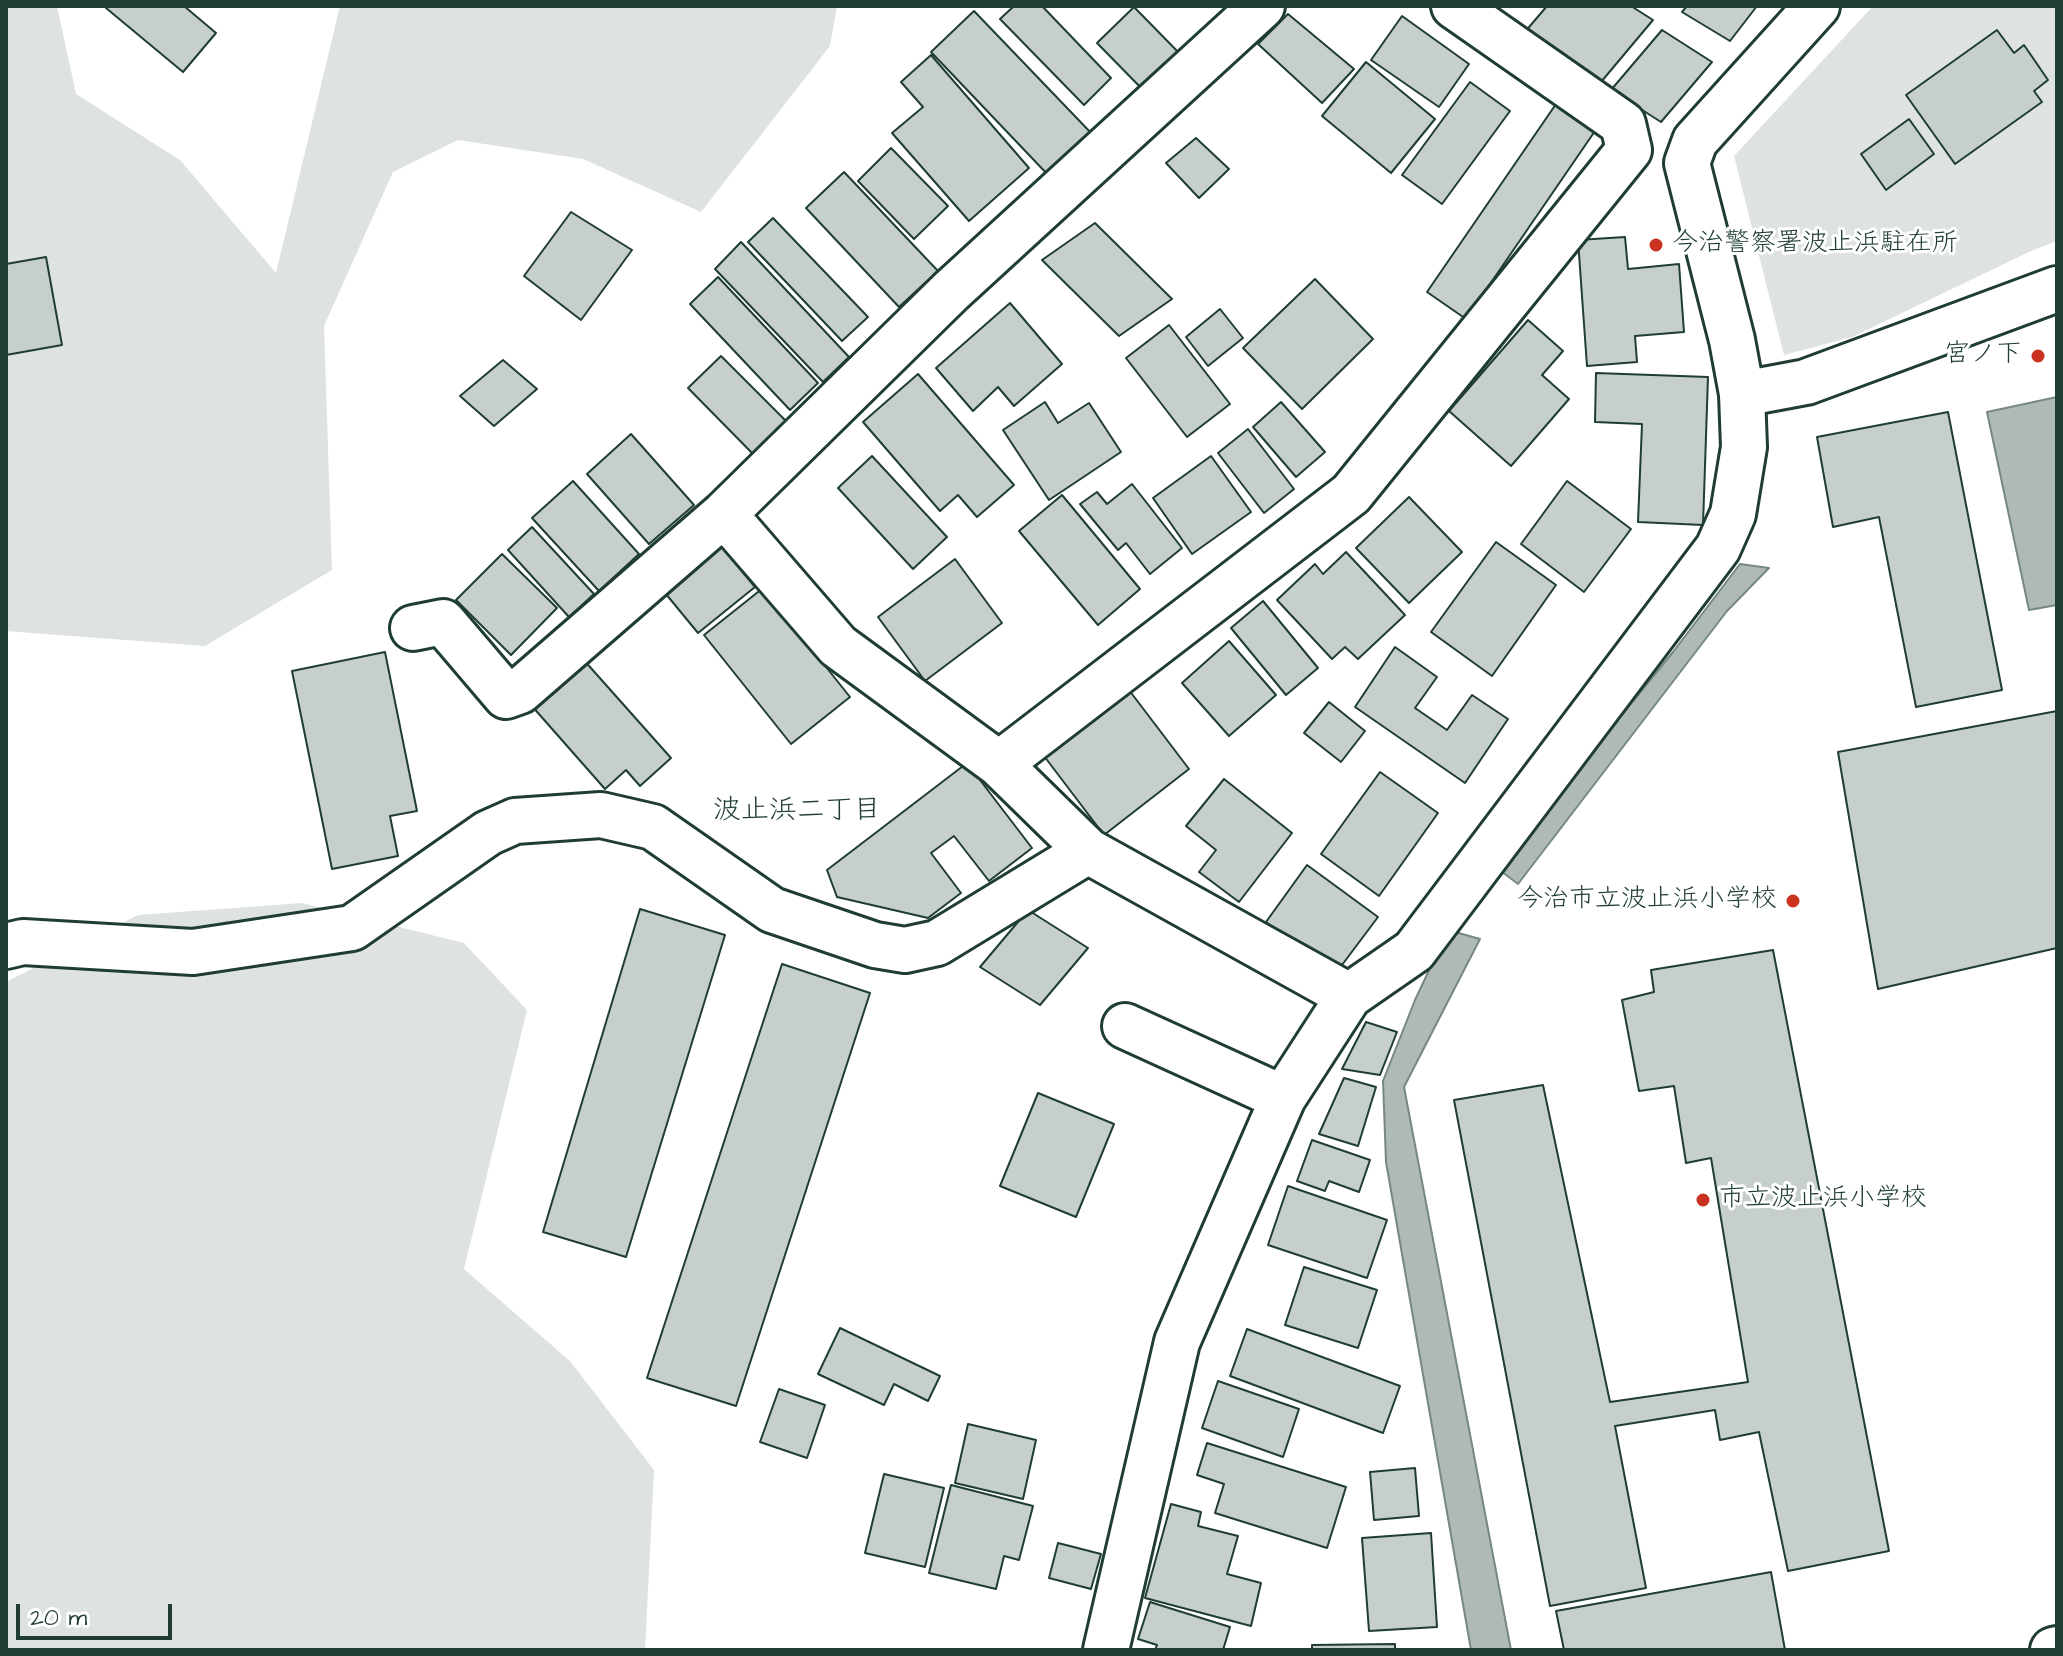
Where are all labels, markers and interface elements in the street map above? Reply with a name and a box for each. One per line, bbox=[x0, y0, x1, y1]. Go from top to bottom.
place label: 今治警察署波止浜駐在所 bbox=[1672, 229, 1958, 261]
marker: 今治警察署波止浜駐在所 bbox=[1647, 236, 1665, 254]
place label: 宮ノ下 bbox=[1944, 340, 2022, 372]
marker: 宮ノ下 bbox=[2029, 347, 2047, 365]
district label: 波止浜二丁目 bbox=[713, 795, 881, 829]
place label: 今治市立波止浜小学校 bbox=[1517, 885, 1777, 917]
marker: 今治市立波止浜小学校 bbox=[1784, 892, 1802, 910]
place label: 市立波止浜小学校 bbox=[1719, 1184, 1927, 1216]
marker: 市立波止浜小学校 bbox=[1694, 1191, 1712, 1209]
scale bar bbox=[20, 1588, 176, 1638]
text: 20 m bbox=[30, 1601, 87, 1635]

